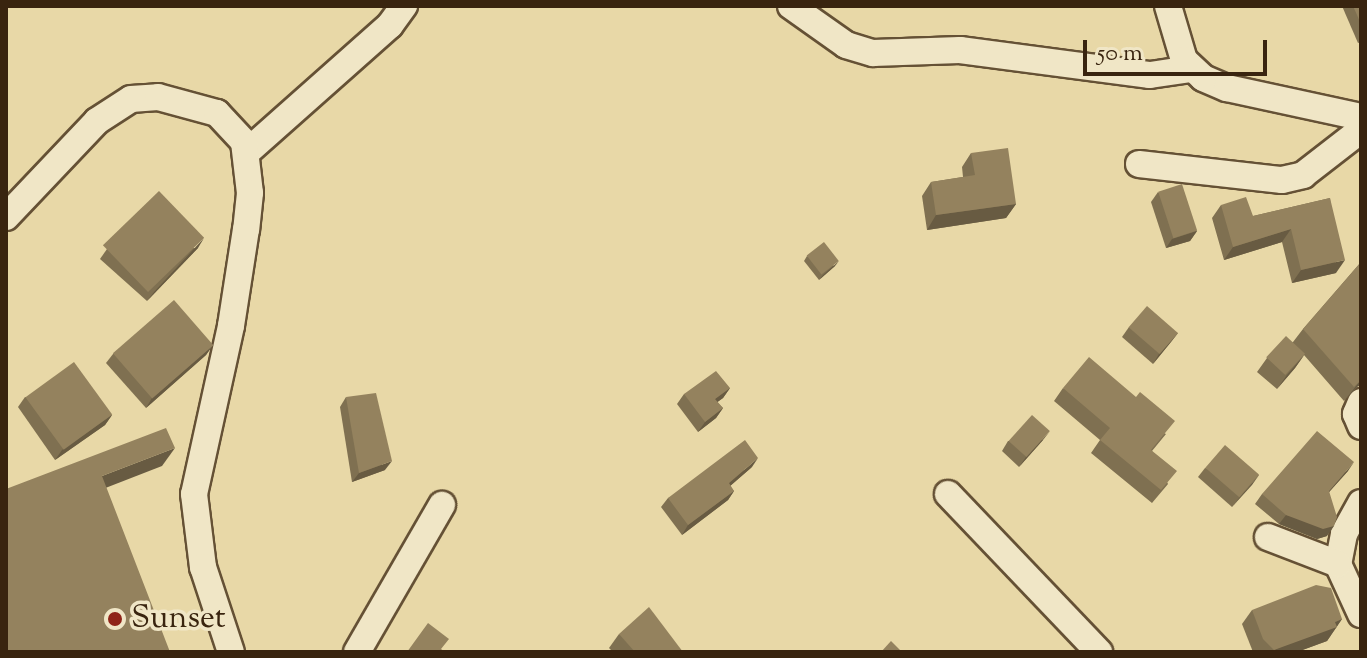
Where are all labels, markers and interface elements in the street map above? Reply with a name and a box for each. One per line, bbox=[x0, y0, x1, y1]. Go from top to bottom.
scale bar bbox=[1087, 24, 1271, 74]
text: 50 m bbox=[1097, 37, 1143, 71]
place label: Sunset bbox=[131, 600, 226, 638]
marker: Sunset bbox=[106, 610, 124, 628]

